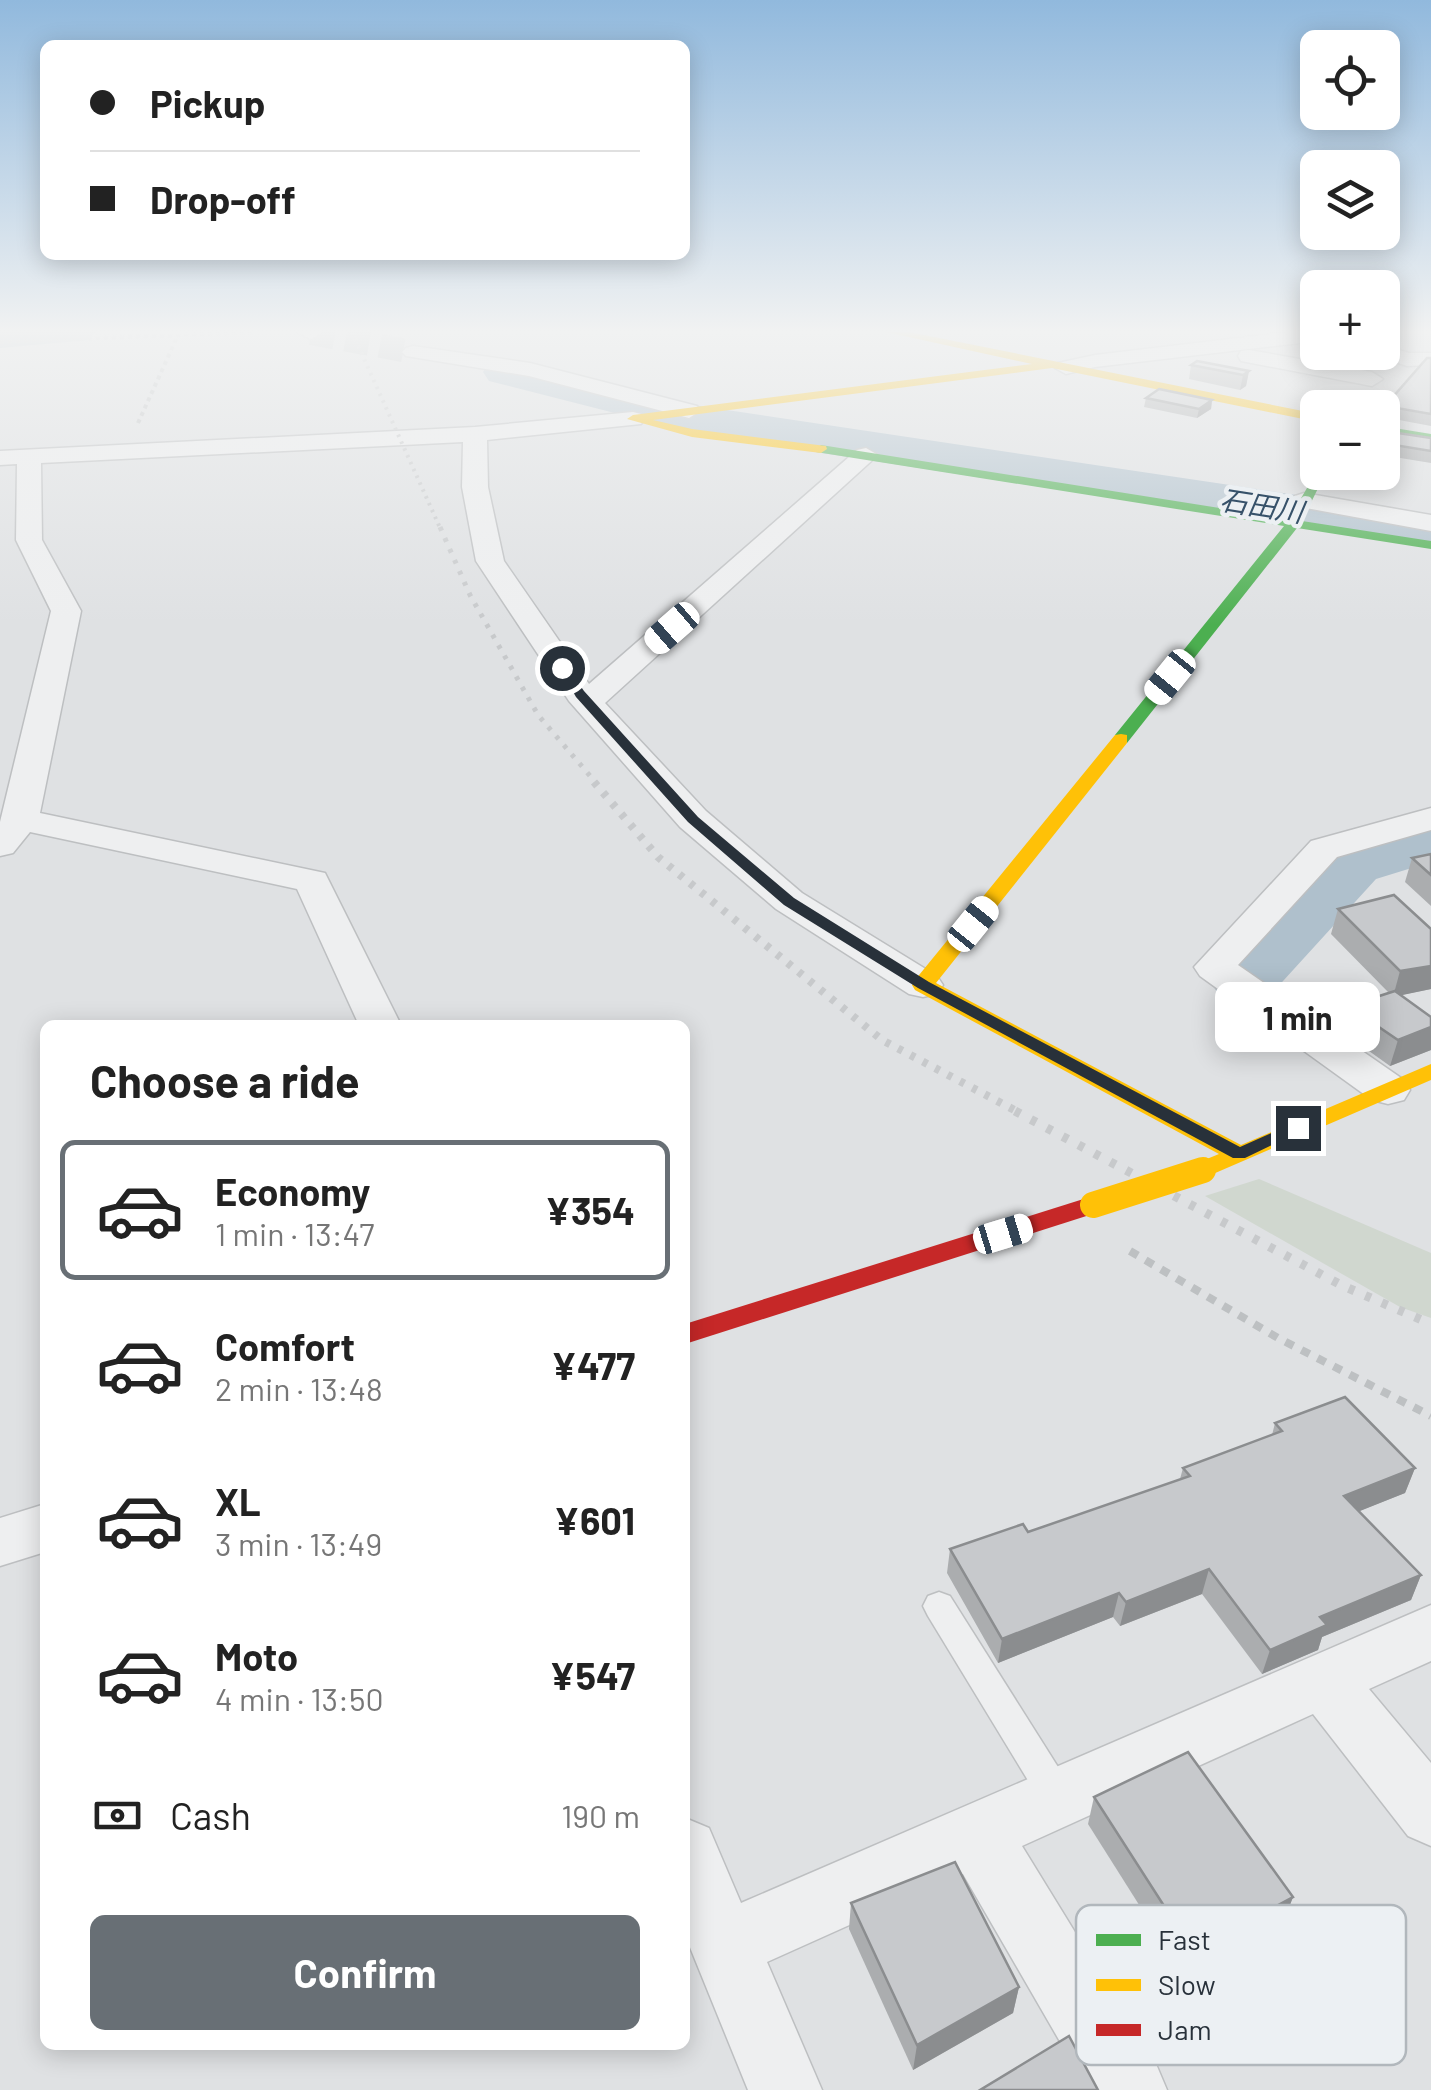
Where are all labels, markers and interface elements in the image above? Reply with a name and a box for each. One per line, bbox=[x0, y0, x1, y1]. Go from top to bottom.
map controls bbox=[1300, 30, 1400, 490]
button: locate bbox=[1300, 30, 1400, 130]
text: Pickup bbox=[150, 80, 265, 126]
button: layers bbox=[1300, 150, 1400, 250]
text: Drop-off bbox=[150, 176, 296, 222]
button: + bbox=[1300, 270, 1400, 370]
button: − bbox=[1300, 390, 1400, 490]
water label: 石田川 bbox=[1218, 482, 1309, 529]
car bbox=[640, 597, 704, 659]
car bbox=[1139, 644, 1201, 710]
route start bbox=[540, 646, 585, 691]
car bbox=[942, 891, 1004, 957]
callout: 1 min bbox=[1216, 983, 1380, 1053]
text: 1 min bbox=[1262, 998, 1333, 1036]
text: Choose a ride bbox=[90, 1053, 360, 1107]
route end bbox=[1276, 1106, 1321, 1151]
icon: car bbox=[95, 1165, 185, 1255]
text: Economy bbox=[215, 1168, 370, 1214]
text: ¥354 bbox=[545, 1187, 635, 1233]
car bbox=[970, 1211, 1036, 1257]
text: 1 min · 13:47 bbox=[215, 1214, 374, 1252]
icon: car bbox=[95, 1320, 185, 1410]
text: Comfort bbox=[215, 1323, 355, 1369]
text: ¥477 bbox=[551, 1342, 635, 1388]
text: 2 min · 13:48 bbox=[215, 1369, 383, 1407]
icon: car bbox=[95, 1475, 185, 1565]
text: XL bbox=[215, 1478, 261, 1524]
text: ¥601 bbox=[554, 1497, 635, 1543]
text: 3 min · 13:49 bbox=[215, 1524, 382, 1562]
icon: car bbox=[95, 1630, 185, 1720]
text: Moto bbox=[215, 1633, 298, 1679]
text: ¥547 bbox=[549, 1652, 635, 1698]
text: 4 min · 13:50 bbox=[215, 1679, 383, 1717]
icon: cash bbox=[90, 1788, 145, 1843]
text: Cash bbox=[170, 1792, 251, 1838]
text: 190 m bbox=[561, 1796, 640, 1834]
legend bbox=[1076, 1905, 1406, 2065]
button: Confirm bbox=[90, 1915, 640, 2030]
text: Fast bbox=[1158, 1922, 1211, 1956]
text: Slow bbox=[1158, 1967, 1216, 2001]
text: Jam bbox=[1158, 2012, 1212, 2046]

